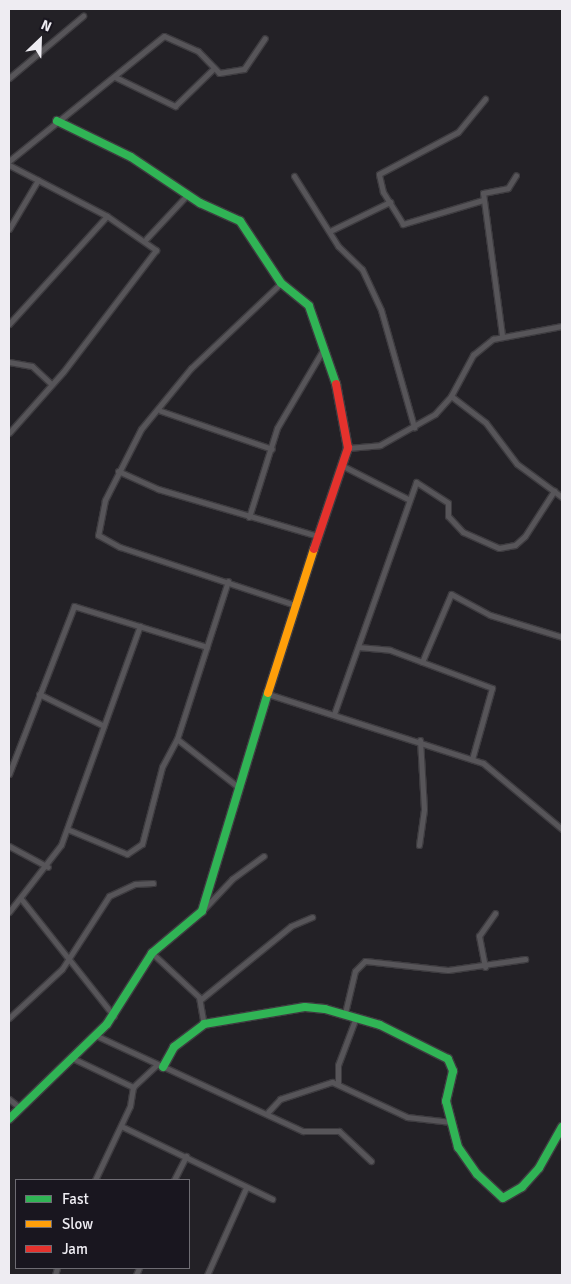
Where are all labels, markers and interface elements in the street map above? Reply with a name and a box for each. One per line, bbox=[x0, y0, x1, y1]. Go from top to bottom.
north arrow bbox=[15, 15, 65, 65]
text: N bbox=[38, 16, 54, 36]
legend bbox=[15, 1179, 190, 1269]
text: Fast bbox=[62, 1190, 89, 1208]
text: Slow bbox=[62, 1215, 93, 1233]
text: Jam bbox=[62, 1240, 88, 1258]

